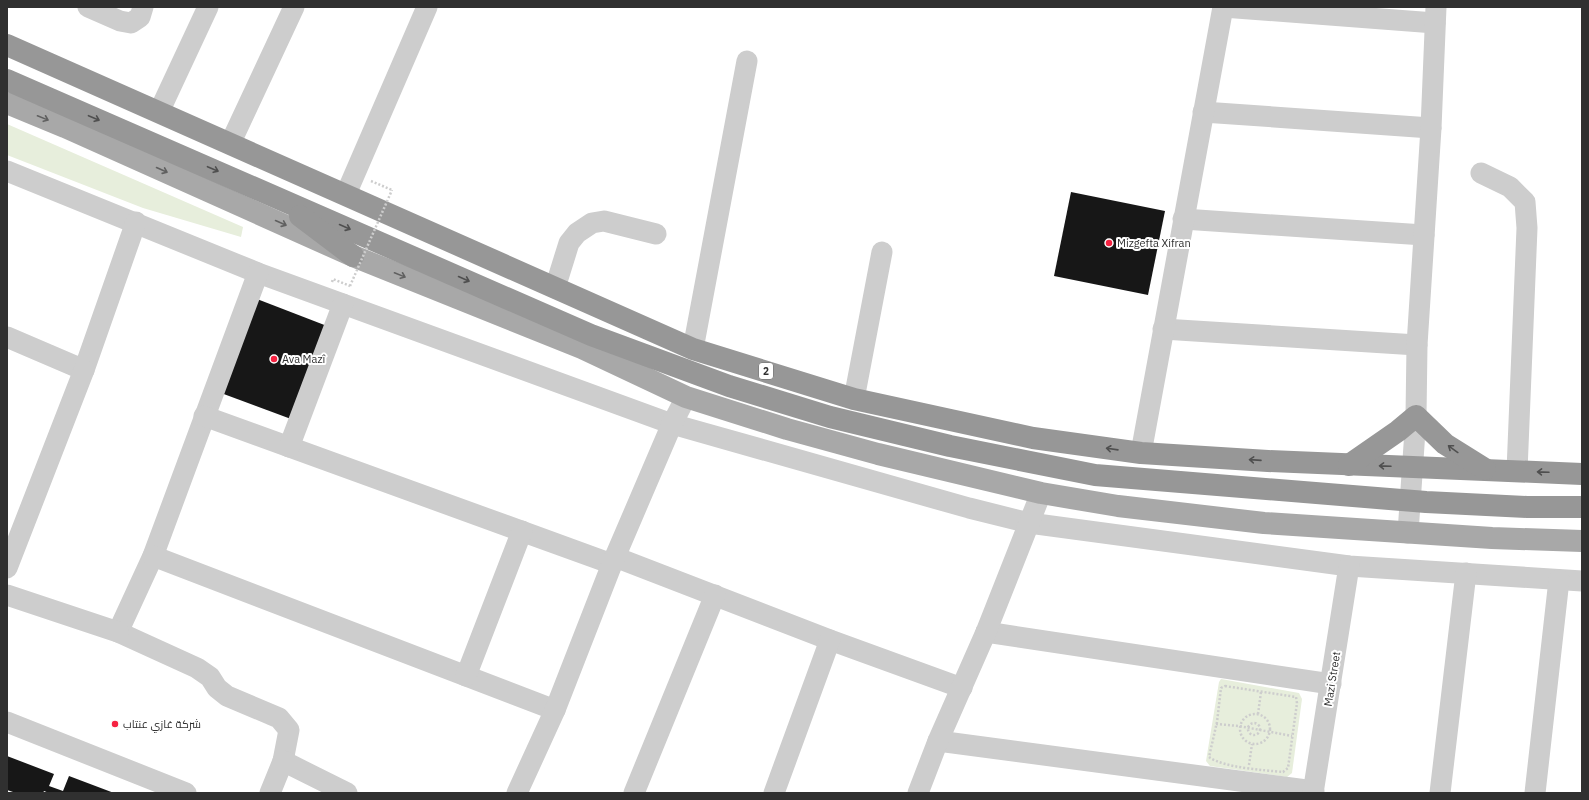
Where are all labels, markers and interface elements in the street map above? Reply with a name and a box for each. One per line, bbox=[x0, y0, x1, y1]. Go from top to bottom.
one-way arrow bbox=[88, 114, 100, 122]
one-way arrow bbox=[37, 115, 49, 122]
one-way arrow bbox=[207, 166, 219, 173]
one-way arrow bbox=[156, 167, 168, 175]
one-way arrow bbox=[274, 220, 286, 228]
one-way arrow bbox=[339, 224, 351, 231]
place label: Mizgefta Xifran bbox=[1117, 236, 1191, 250]
marker: Mizgefta Xifran bbox=[1104, 238, 1114, 248]
one-way arrow bbox=[394, 271, 406, 279]
one-way arrow bbox=[458, 276, 470, 283]
place label: Ava Mazî bbox=[282, 352, 327, 366]
marker: Ava Mazî bbox=[269, 354, 279, 364]
road number: 2 bbox=[759, 363, 773, 379]
one-way arrow bbox=[1106, 445, 1119, 453]
one-way arrow bbox=[1447, 445, 1458, 453]
one-way arrow bbox=[1249, 457, 1262, 464]
one-way arrow bbox=[1379, 462, 1392, 470]
one-way arrow bbox=[1537, 468, 1550, 476]
street label: Mazi Street bbox=[1321, 650, 1343, 707]
place label: شركة غازي عنتاب bbox=[123, 717, 201, 733]
marker: شركة غازي عنتاب bbox=[110, 719, 120, 729]

